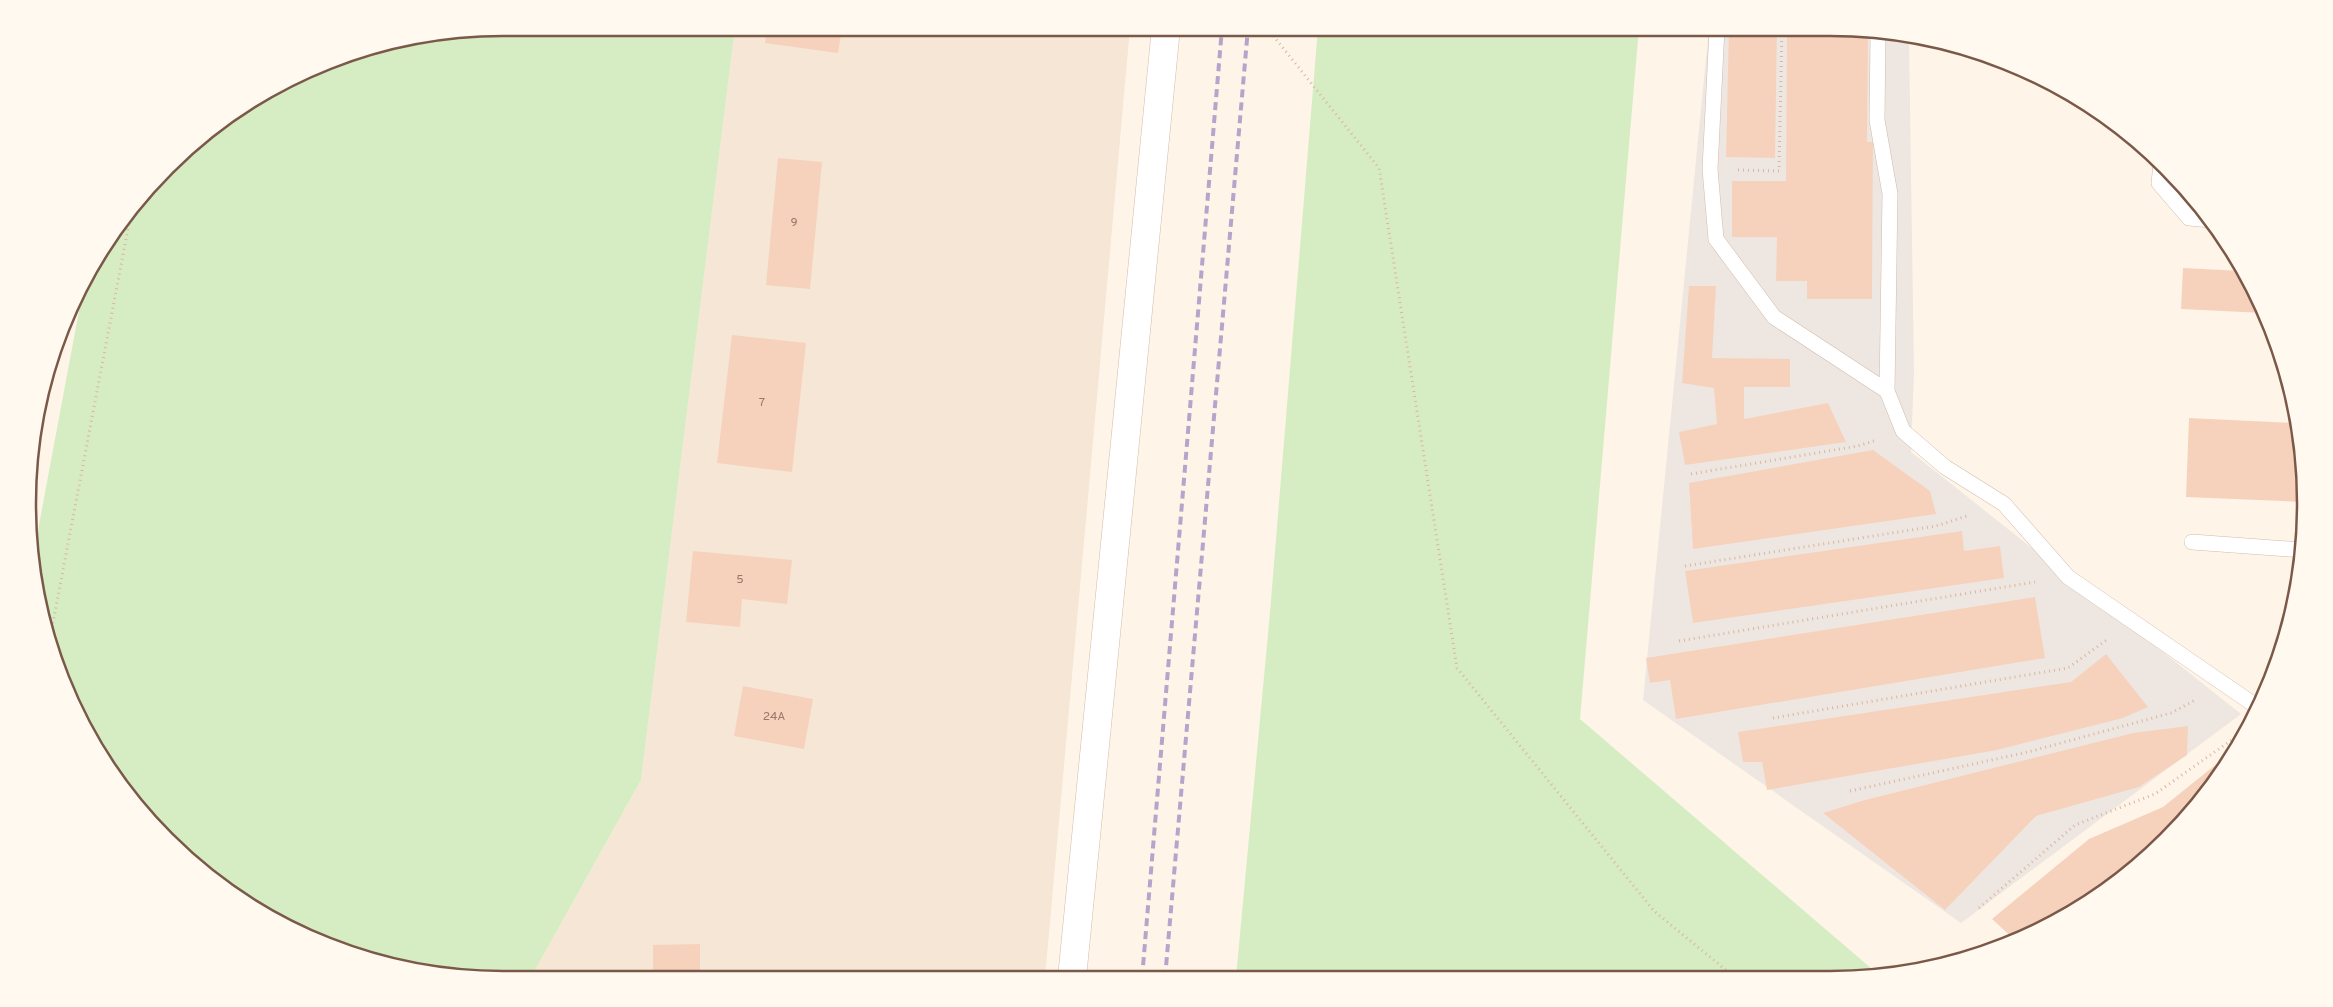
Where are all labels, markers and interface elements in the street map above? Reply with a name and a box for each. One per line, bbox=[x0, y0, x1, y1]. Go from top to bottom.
house number: 9 bbox=[790, 215, 798, 231]
house number: 7 bbox=[759, 395, 765, 411]
house number: 5 bbox=[736, 572, 744, 588]
house number: 24А bbox=[763, 709, 785, 725]

